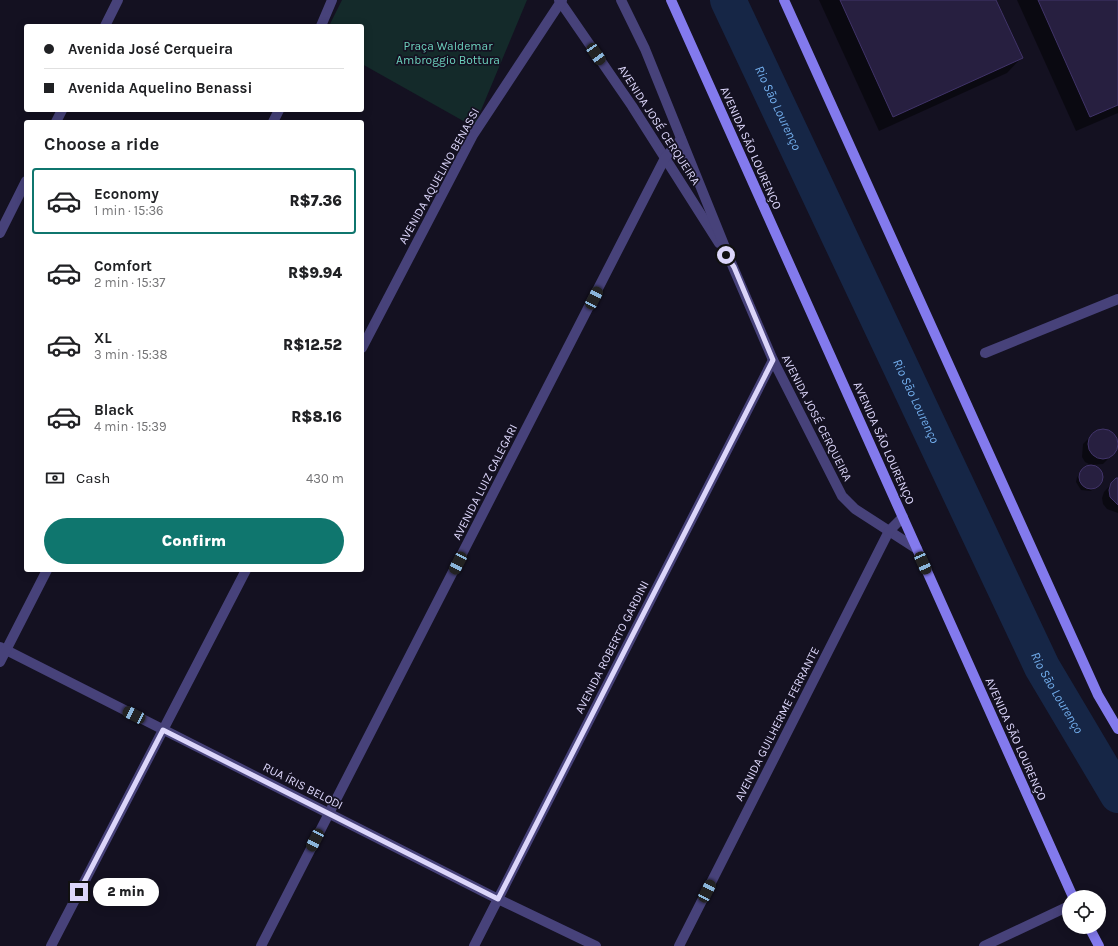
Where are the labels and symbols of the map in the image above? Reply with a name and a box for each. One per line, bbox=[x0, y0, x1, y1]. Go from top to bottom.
park label: Praça Waldemar Ambroggio Bottura bbox=[396, 39, 500, 67]
car bbox=[584, 41, 608, 67]
street label: AVENIDA JOSÉ CERQUEIRA bbox=[615, 62, 704, 188]
water label: Rio São Lourenço bbox=[752, 63, 805, 153]
street label: AVENIDA SÃO LOURENÇO bbox=[718, 85, 784, 212]
street label: AVENIDA AQUELINO BENASSI bbox=[396, 105, 482, 247]
route start bbox=[717, 246, 735, 264]
car bbox=[583, 285, 605, 311]
street label: AVENIDA JOSÉ CERQUEIRA bbox=[779, 352, 856, 484]
water label: Rio São Lourenço bbox=[890, 356, 943, 446]
street label: AVENIDA SÃO LOURENÇO bbox=[851, 380, 917, 507]
street label: AVENIDA LUIZ CALEGARI bbox=[450, 422, 520, 542]
car bbox=[447, 550, 469, 576]
car bbox=[913, 550, 933, 576]
street label: AVENIDA ROBERTO GARDINI bbox=[572, 578, 652, 716]
street label: AVENIDA GUILHERME FERRANTE bbox=[732, 645, 822, 803]
water label: Rio São Lourenço bbox=[1028, 649, 1087, 736]
street label: AVENIDA SÃO LOURENÇO bbox=[983, 676, 1049, 803]
car bbox=[121, 704, 147, 726]
street label: RUA ÍRIS BELODI bbox=[261, 759, 346, 812]
car bbox=[304, 827, 326, 853]
callout: 2 min bbox=[93, 878, 159, 906]
car bbox=[696, 878, 718, 904]
route end bbox=[70, 883, 88, 901]

